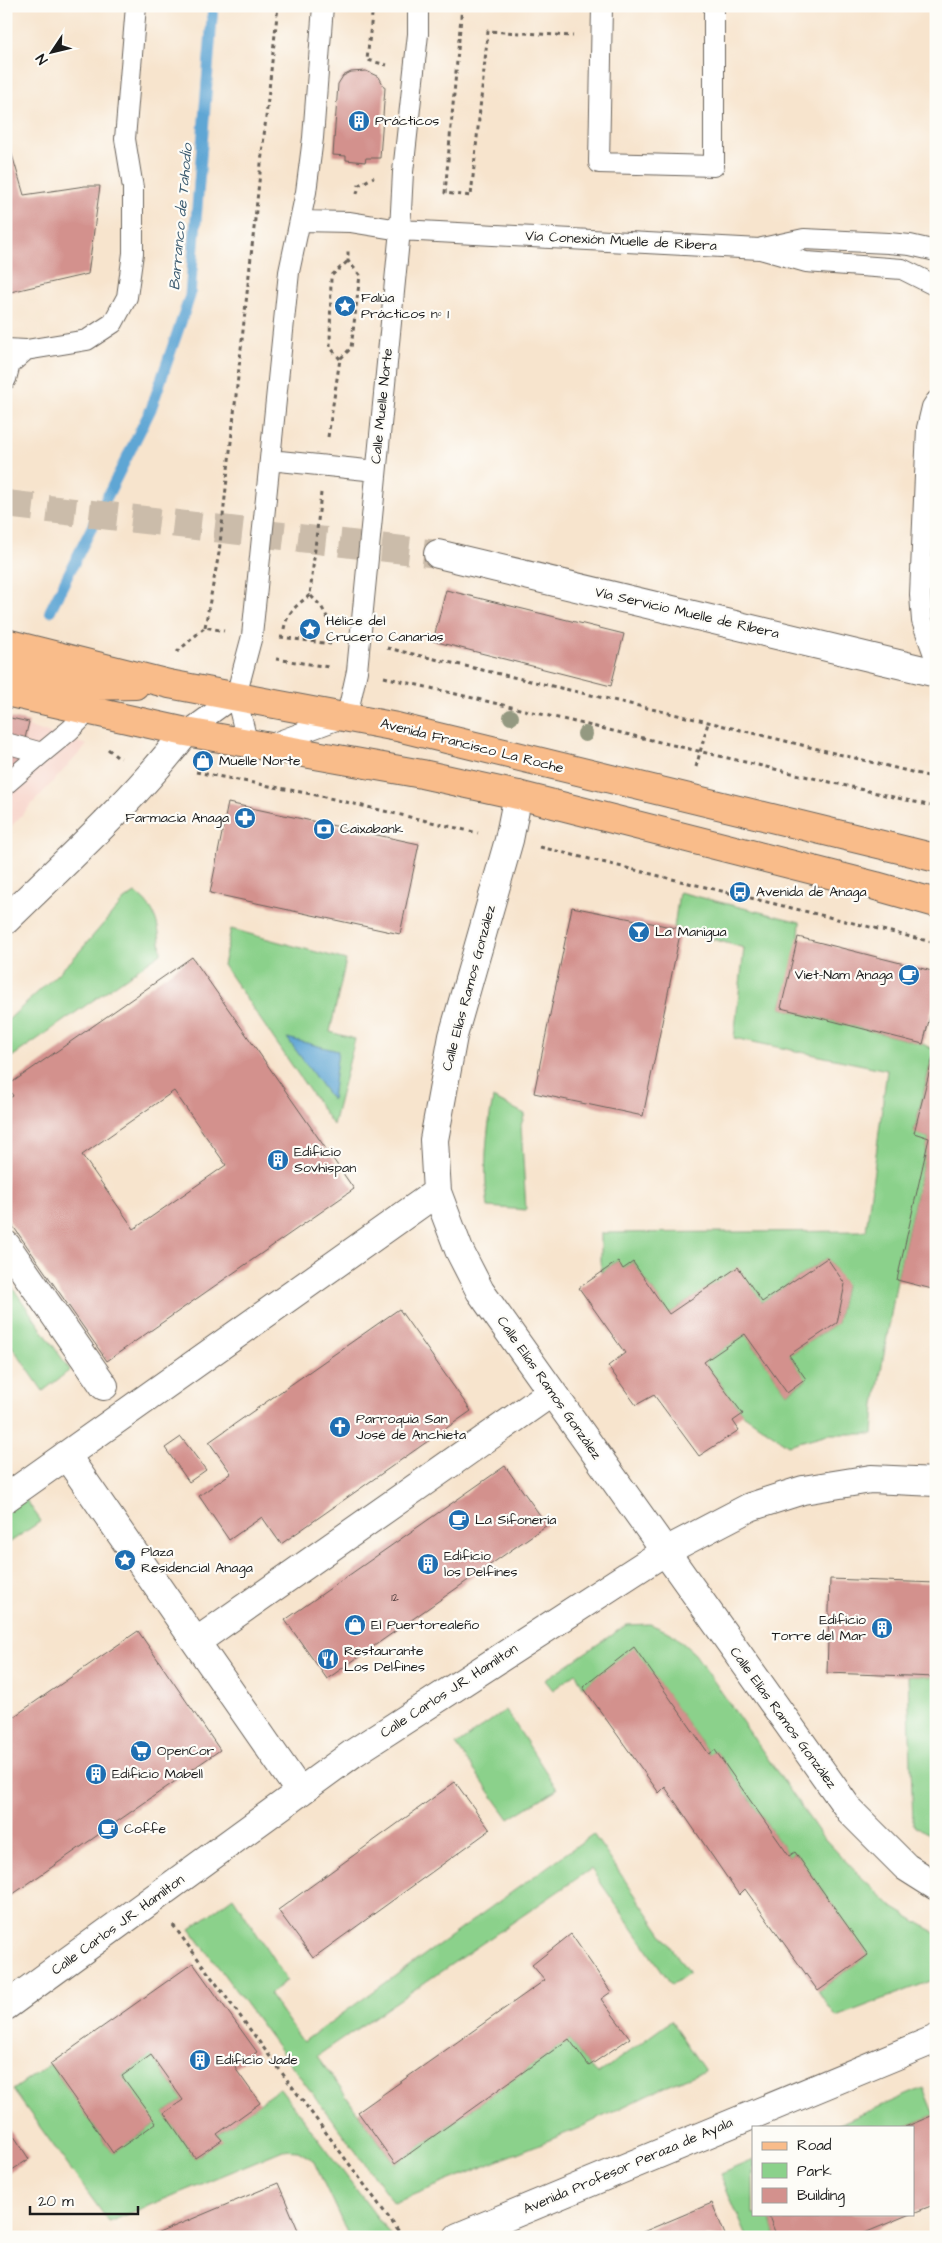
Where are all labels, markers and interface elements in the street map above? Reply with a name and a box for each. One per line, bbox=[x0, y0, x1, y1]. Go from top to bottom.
north arrow bbox=[28, 28, 78, 78]
text: N bbox=[31, 49, 53, 68]
building icon: Prácticos bbox=[347, 109, 371, 133]
place label: Prácticos bbox=[375, 111, 439, 131]
water label: Barranco de Tahodio bbox=[164, 141, 198, 291]
street label: Vía Conexión Muelle de Ribera bbox=[525, 226, 717, 256]
place label: Falúa Prácticos nº 1 bbox=[361, 288, 449, 324]
place icon: Falúa Prácticos nº 1 bbox=[333, 294, 357, 318]
street label: Calle Muelle Norte bbox=[366, 347, 398, 465]
street label: Vía Servicio Muelle de Ribera bbox=[593, 582, 781, 644]
place label: Hélice del Crucero Canarias bbox=[326, 611, 444, 647]
place icon: Hélice del Crucero Canarias bbox=[298, 617, 322, 641]
street label: Avenida Francisco La Roche bbox=[378, 714, 566, 779]
shop icon: Muelle Norte bbox=[191, 749, 215, 773]
place label: Muelle Norte bbox=[219, 751, 301, 771]
pharmacy icon: Farmacia Anaga bbox=[233, 806, 257, 830]
place label: Farmacia Anaga bbox=[125, 808, 229, 828]
bank icon: Caixabank bbox=[312, 817, 336, 841]
place label: Caixabank bbox=[340, 819, 404, 839]
bus stop icon: Avenida de Anaga bbox=[728, 880, 752, 904]
place label: Avenida de Anaga bbox=[756, 882, 867, 902]
street label: Calle Elías Ramos González bbox=[437, 903, 501, 1073]
bar icon: La Manigua bbox=[627, 920, 651, 944]
place label: La Manigua bbox=[655, 922, 727, 942]
cafe icon: Viet-Nam Anaga bbox=[897, 963, 921, 987]
place label: Viet-Nam Anaga bbox=[795, 965, 893, 985]
place label: Edificio Sovhispan bbox=[294, 1142, 356, 1178]
building icon: Edificio Sovhispan bbox=[266, 1148, 290, 1172]
street label: Calle Elías Ramos González bbox=[492, 1312, 606, 1464]
place label: Parroquia San José de Anchieta bbox=[356, 1409, 466, 1445]
church icon: Parroquia San José de Anchieta bbox=[328, 1415, 352, 1439]
cafe icon: La Sifonería bbox=[447, 1508, 471, 1532]
place label: La Sifonería bbox=[475, 1510, 556, 1530]
place label: Plaza Residencial Anaga bbox=[141, 1542, 253, 1578]
place label: Edificio los Delfines bbox=[444, 1546, 518, 1582]
place icon: Plaza Residencial Anaga bbox=[113, 1548, 137, 1572]
building icon: Edificio los Delfines bbox=[416, 1552, 440, 1576]
house number: 12 bbox=[391, 1590, 400, 1605]
place label: Edificio Torre del Mar bbox=[772, 1610, 866, 1646]
shop icon: El Puertorealeño bbox=[343, 1613, 367, 1637]
place label: El Puertorealeño bbox=[371, 1615, 479, 1635]
building icon: Edificio Torre del Mar bbox=[870, 1616, 894, 1640]
street label: Calle Carlos J.R. Hamilton bbox=[376, 1639, 522, 1743]
place label: Restaurante Los Delfines bbox=[344, 1641, 425, 1677]
street label: Calle Elías Ramos González bbox=[725, 1643, 841, 1793]
restaurant icon: Restaurante Los Delfines bbox=[316, 1647, 340, 1671]
supermarket icon: OpenCor bbox=[129, 1739, 153, 1763]
place label: OpenCor bbox=[157, 1741, 215, 1761]
building icon: Edificio Mabell bbox=[84, 1762, 108, 1786]
place label: Edificio Mabell bbox=[112, 1764, 203, 1784]
cafe icon: Coffe bbox=[96, 1817, 120, 1841]
place label: Coffe bbox=[124, 1819, 166, 1839]
street label: Calle Carlos J.R. Hamilton bbox=[47, 1870, 189, 1980]
building icon: Edificio Jade bbox=[188, 2048, 212, 2072]
place label: Edificio Jade bbox=[216, 2050, 298, 2070]
street label: Avenida Profesor Peraza de Ayala bbox=[520, 2113, 736, 2219]
legend bbox=[752, 2126, 914, 2216]
text: Road bbox=[797, 2135, 832, 2156]
text: Park bbox=[797, 2161, 832, 2182]
scale bar bbox=[30, 2183, 138, 2215]
text: Building bbox=[797, 2185, 845, 2207]
text: 20 m bbox=[38, 2191, 74, 2212]

